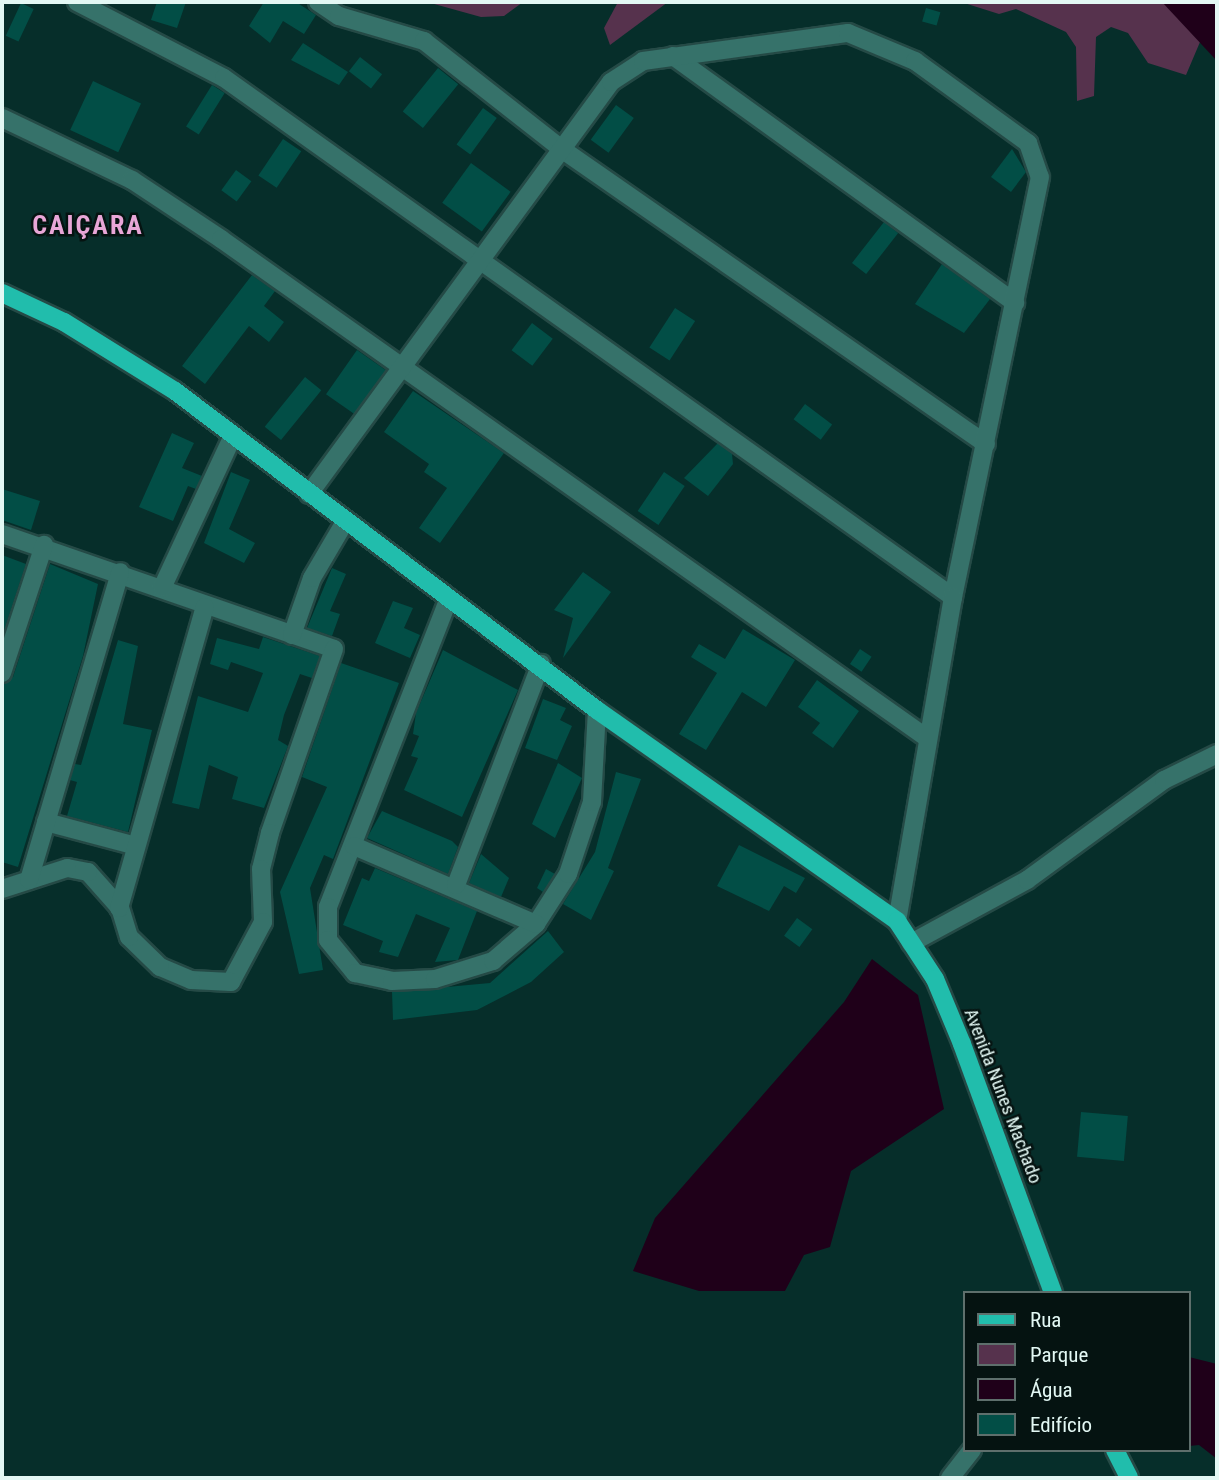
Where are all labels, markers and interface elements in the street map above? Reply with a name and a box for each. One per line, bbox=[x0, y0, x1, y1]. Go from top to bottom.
district label: CAIÇARA bbox=[33, 210, 143, 242]
street label: Avenida Nunes Machado bbox=[959, 1005, 1047, 1187]
legend bbox=[964, 1291, 1191, 1452]
text: Rua bbox=[1030, 1308, 1061, 1332]
text: Parque bbox=[1030, 1343, 1088, 1367]
text: Água bbox=[1030, 1378, 1073, 1402]
text: Edifício bbox=[1030, 1413, 1092, 1437]

